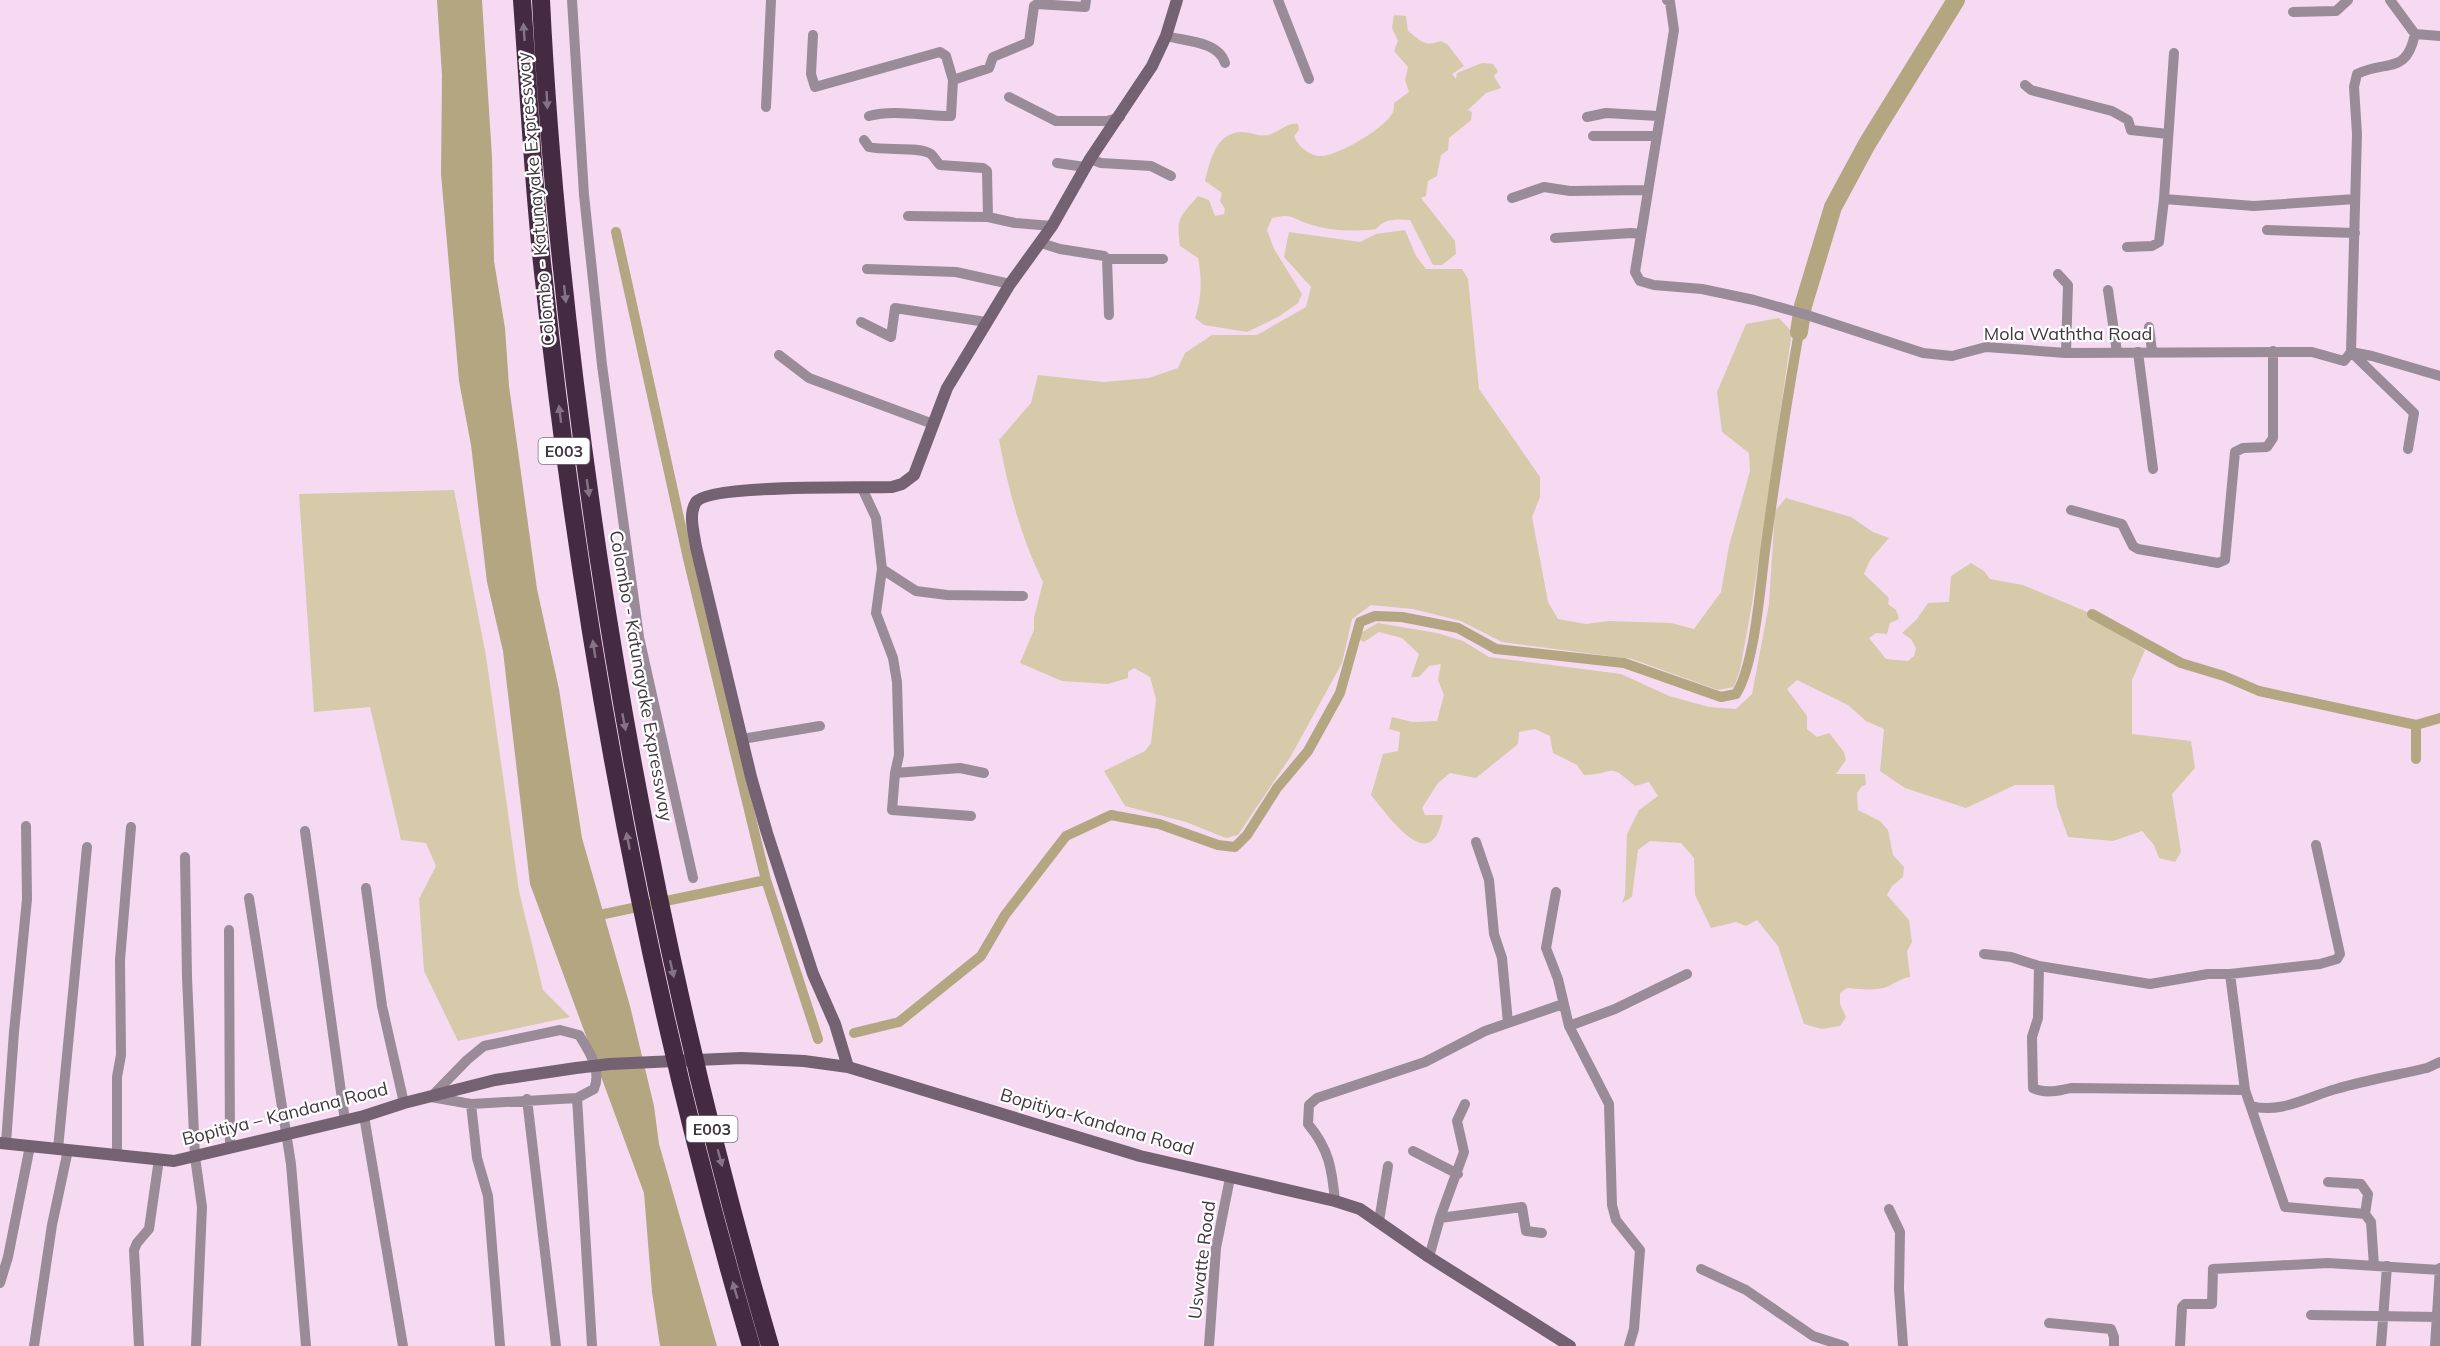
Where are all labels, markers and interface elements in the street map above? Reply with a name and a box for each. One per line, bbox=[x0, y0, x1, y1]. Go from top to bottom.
one-way arrow bbox=[520, 22, 529, 41]
street label: Colombo - Katunayake Expressway bbox=[511, 51, 560, 347]
one-way arrow bbox=[542, 91, 551, 110]
one-way arrow bbox=[560, 285, 570, 304]
street label: Mola Waththa Road bbox=[1984, 322, 2152, 345]
one-way arrow bbox=[555, 405, 565, 424]
road number: E003 bbox=[538, 438, 590, 464]
one-way arrow bbox=[584, 479, 593, 498]
street label: Colombo - Katunayake Expressway bbox=[605, 529, 679, 824]
one-way arrow bbox=[589, 639, 598, 658]
one-way arrow bbox=[620, 713, 629, 732]
one-way arrow bbox=[623, 831, 632, 850]
one-way arrow bbox=[668, 959, 678, 978]
street label: Bopitiya – Kandana Road bbox=[180, 1077, 390, 1150]
street label: Bopitiya-Kandana Road bbox=[998, 1083, 1197, 1160]
road number: E003 bbox=[686, 1116, 738, 1142]
one-way arrow bbox=[715, 1149, 725, 1167]
street label: Uswatte Road bbox=[1183, 1199, 1220, 1320]
one-way arrow bbox=[730, 1281, 739, 1299]

